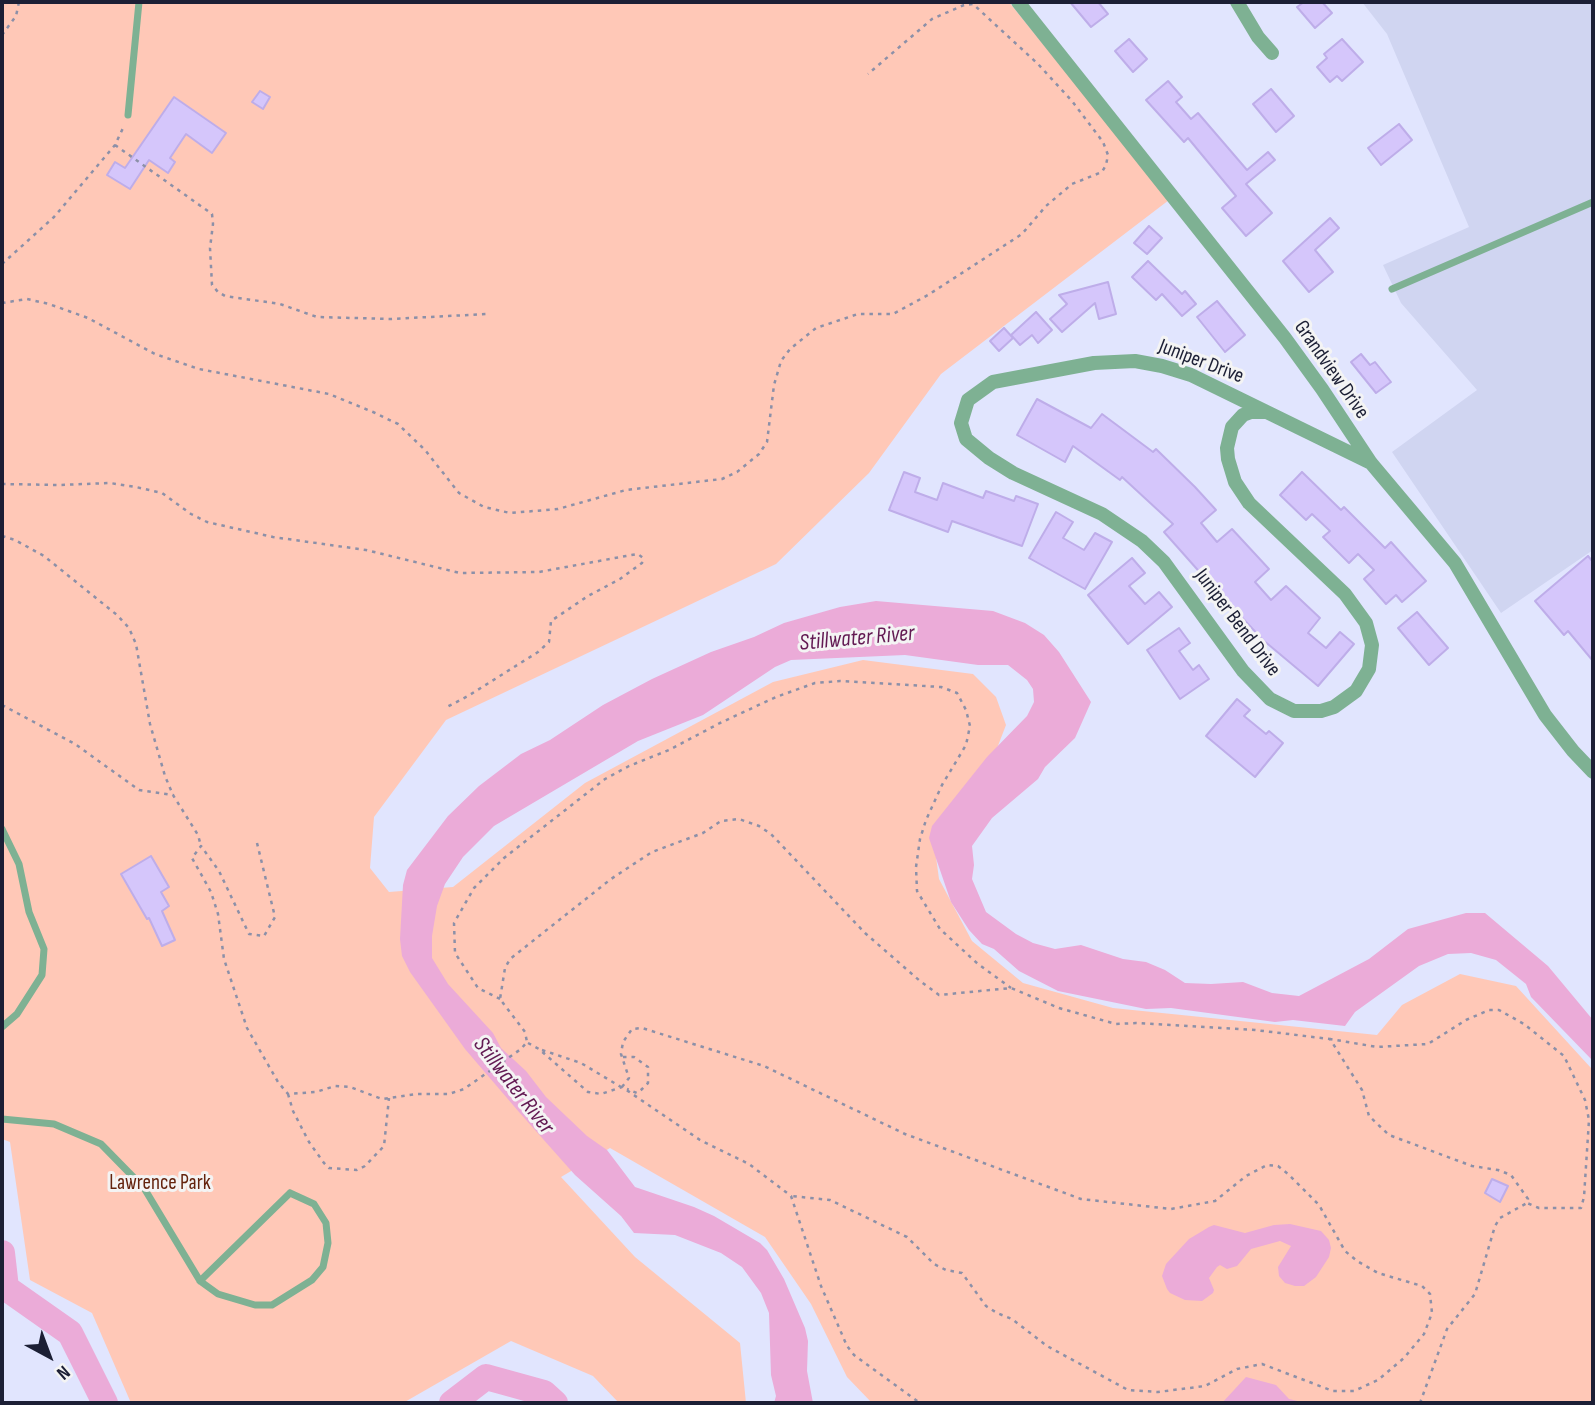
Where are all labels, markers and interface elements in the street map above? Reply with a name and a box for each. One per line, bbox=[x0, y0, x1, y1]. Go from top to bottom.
street label: Grandview Drive bbox=[1288, 316, 1374, 424]
street label: Juniper Drive bbox=[1155, 334, 1247, 390]
street label: Juniper Bend Drive bbox=[1188, 564, 1286, 682]
water label: Stillwater River bbox=[798, 620, 916, 658]
water label: Stillwater River bbox=[467, 1032, 559, 1140]
park label: Lawrence Park bbox=[109, 1171, 211, 1197]
north arrow bbox=[14, 1321, 84, 1391]
text: N bbox=[52, 1360, 74, 1384]

